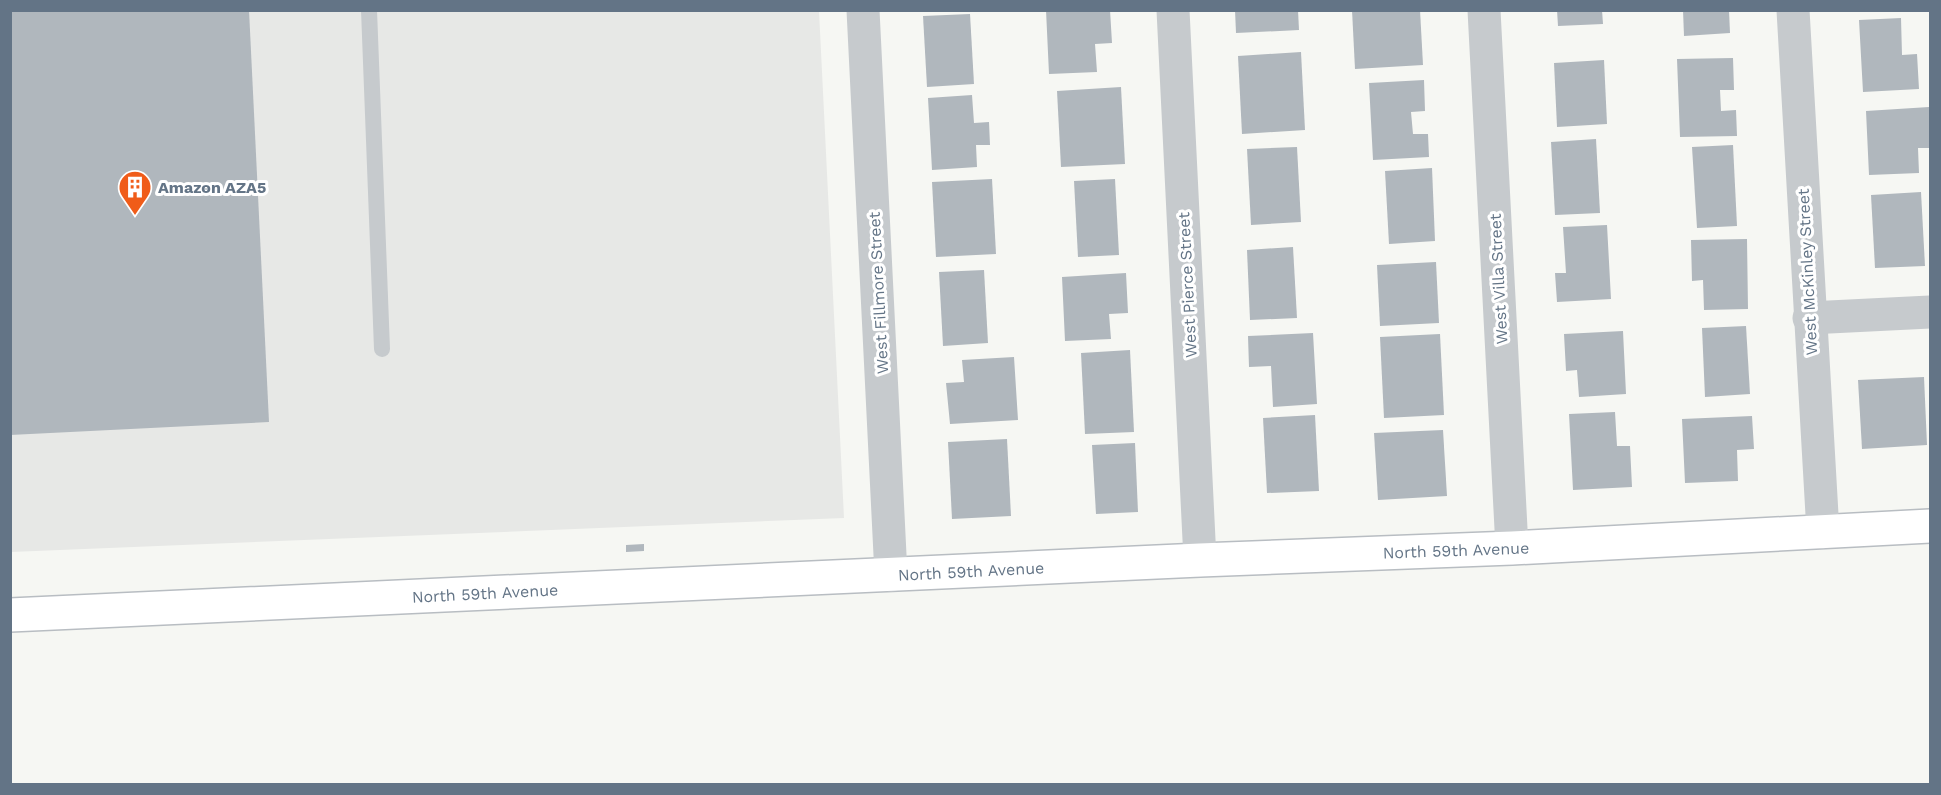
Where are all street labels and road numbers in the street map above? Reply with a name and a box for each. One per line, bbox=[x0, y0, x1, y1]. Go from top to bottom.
street label: West McKinley Street bbox=[1794, 188, 1821, 356]
street label: West Fillmore Street bbox=[865, 211, 892, 375]
street label: West Pierce Street bbox=[1174, 211, 1201, 358]
street label: West Villa Street bbox=[1486, 213, 1511, 345]
street label: North 59th Avenue bbox=[1382, 538, 1530, 563]
street label: North 59th Avenue bbox=[897, 558, 1045, 585]
street label: North 59th Avenue bbox=[411, 580, 559, 607]

